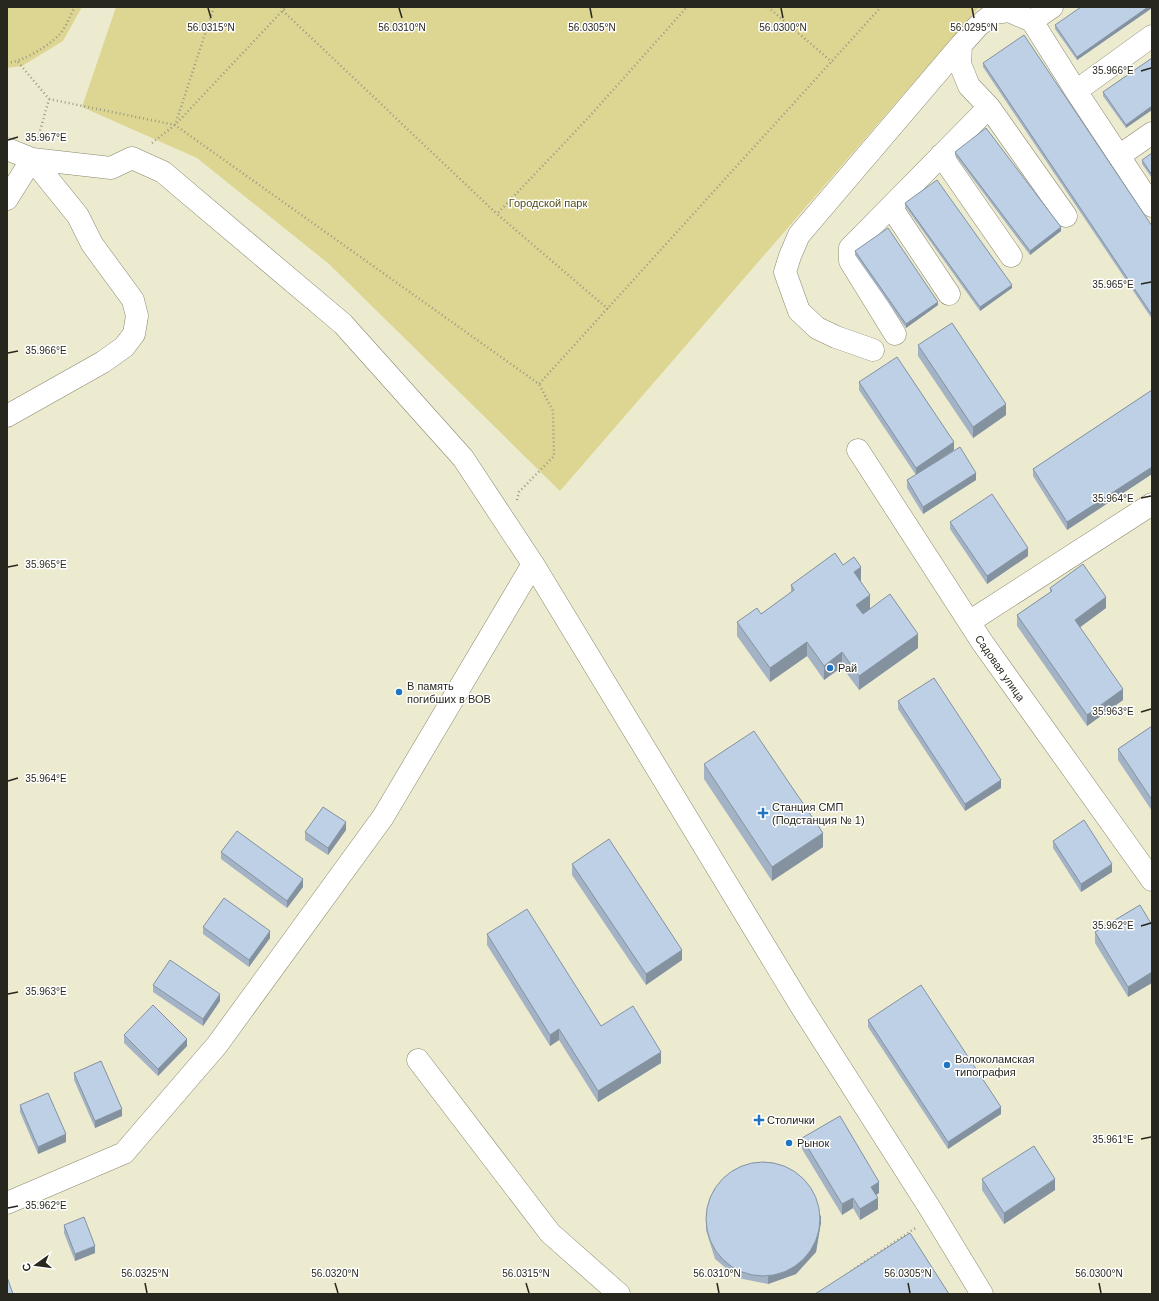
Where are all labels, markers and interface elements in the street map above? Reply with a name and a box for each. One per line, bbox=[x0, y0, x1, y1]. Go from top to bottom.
text: 56.0315°N bbox=[187, 22, 235, 33]
text: 56.0310°N bbox=[378, 22, 426, 33]
text: 56.0305°N bbox=[568, 22, 616, 33]
text: 56.0300°N bbox=[759, 22, 807, 33]
text: 56.0295°N bbox=[950, 22, 998, 33]
text: 35.966°E bbox=[1092, 65, 1134, 76]
text: 35.967°E bbox=[25, 132, 67, 143]
park label: Городской парк bbox=[509, 197, 587, 209]
text: 35.965°E bbox=[1092, 279, 1134, 290]
text: 35.966°E bbox=[25, 345, 67, 356]
text: 35.964°E bbox=[1092, 493, 1134, 504]
text: 35.965°E bbox=[25, 559, 67, 570]
street label: Садовая улица bbox=[973, 633, 1028, 704]
place label: Рай bbox=[838, 662, 857, 674]
marker: Рай bbox=[825, 663, 835, 673]
place label: В память погибших в ВОВ bbox=[407, 680, 491, 705]
marker: В память погибших в ВОВ bbox=[394, 687, 404, 697]
text: 35.963°E bbox=[1092, 706, 1134, 717]
text: 35.964°E bbox=[25, 773, 67, 784]
place label: Станция СМП (Подстанция № 1) bbox=[772, 801, 865, 826]
marker: Станция СМП (Подстанция № 1) bbox=[757, 807, 769, 819]
text: 35.962°E bbox=[1092, 920, 1134, 931]
text: 35.963°E bbox=[25, 986, 67, 997]
place label: Волоколамская типография bbox=[955, 1053, 1034, 1078]
marker: Волоколамская типография bbox=[942, 1060, 952, 1070]
place label: Столички bbox=[767, 1114, 815, 1126]
marker: Столички bbox=[754, 1115, 764, 1125]
text: 35.961°E bbox=[1092, 1134, 1134, 1145]
place label: Рынок bbox=[797, 1137, 829, 1149]
marker: Рынок bbox=[784, 1138, 794, 1148]
text: 35.962°E bbox=[25, 1200, 67, 1211]
north arrow bbox=[16, 1245, 56, 1285]
text: С bbox=[20, 1262, 33, 1273]
text: 56.0325°N bbox=[121, 1268, 169, 1279]
text: 56.0320°N bbox=[311, 1268, 359, 1279]
text: 56.0315°N bbox=[502, 1268, 550, 1279]
text: 56.0310°N bbox=[693, 1268, 741, 1279]
text: 56.0305°N bbox=[884, 1268, 932, 1279]
text: 56.0300°N bbox=[1075, 1268, 1123, 1279]

